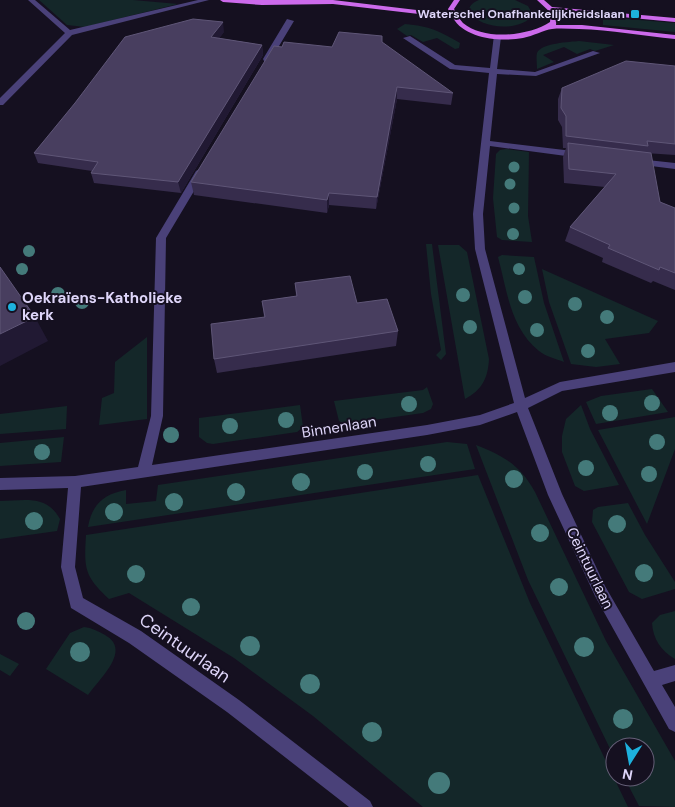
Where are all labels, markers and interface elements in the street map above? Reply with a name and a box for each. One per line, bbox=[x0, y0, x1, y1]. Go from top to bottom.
place label: Waterschei Onafhankelijkheidslaan bbox=[418, 6, 625, 22]
marker: Waterschei Onafhankelijkheidslaan bbox=[629, 8, 641, 20]
place label: Oekraïens-Katholieke kerk bbox=[22, 288, 182, 325]
marker: Oekraïens-Katholieke kerk bbox=[6, 301, 18, 313]
street label: Binnenlaan bbox=[300, 411, 378, 443]
street label: Ceintuurlaan bbox=[562, 524, 618, 612]
street label: Ceintuurlaan bbox=[135, 608, 235, 688]
north arrow bbox=[605, 737, 655, 787]
text: N bbox=[621, 765, 634, 785]

